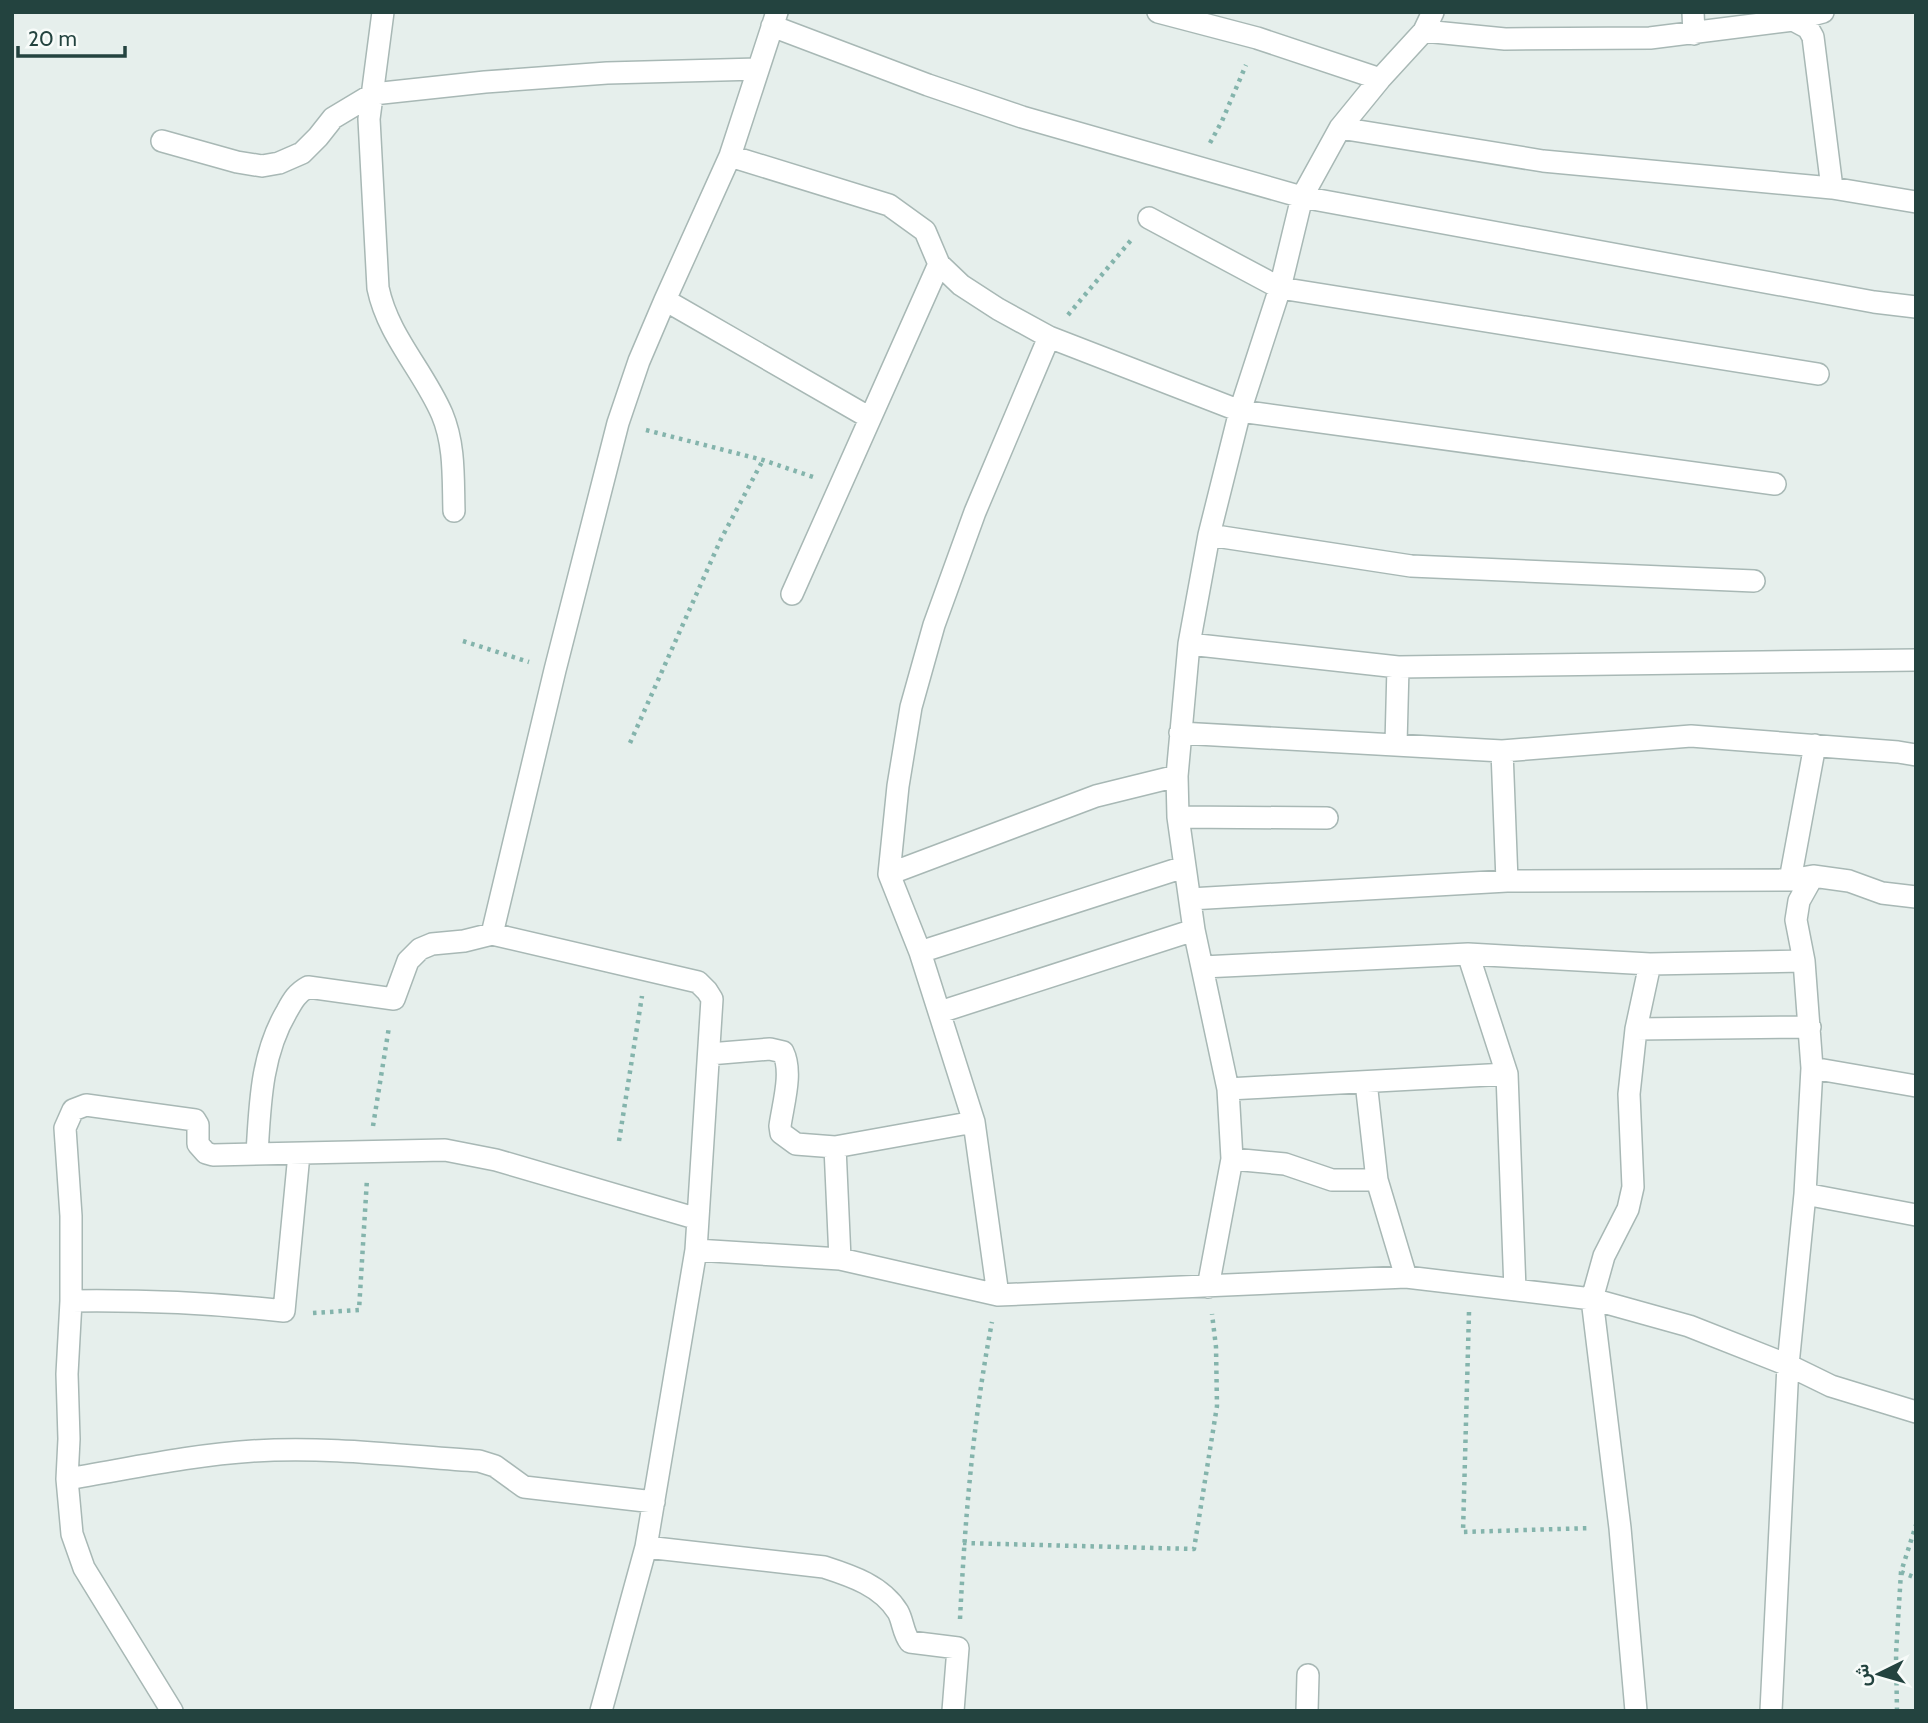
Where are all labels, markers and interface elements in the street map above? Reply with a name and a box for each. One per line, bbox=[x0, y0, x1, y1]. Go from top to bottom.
scale bar bbox=[18, 14, 124, 58]
text: 20 m bbox=[28, 26, 77, 51]
north arrow bbox=[1844, 1639, 1914, 1709]
text: ش bbox=[1850, 1663, 1875, 1688]

